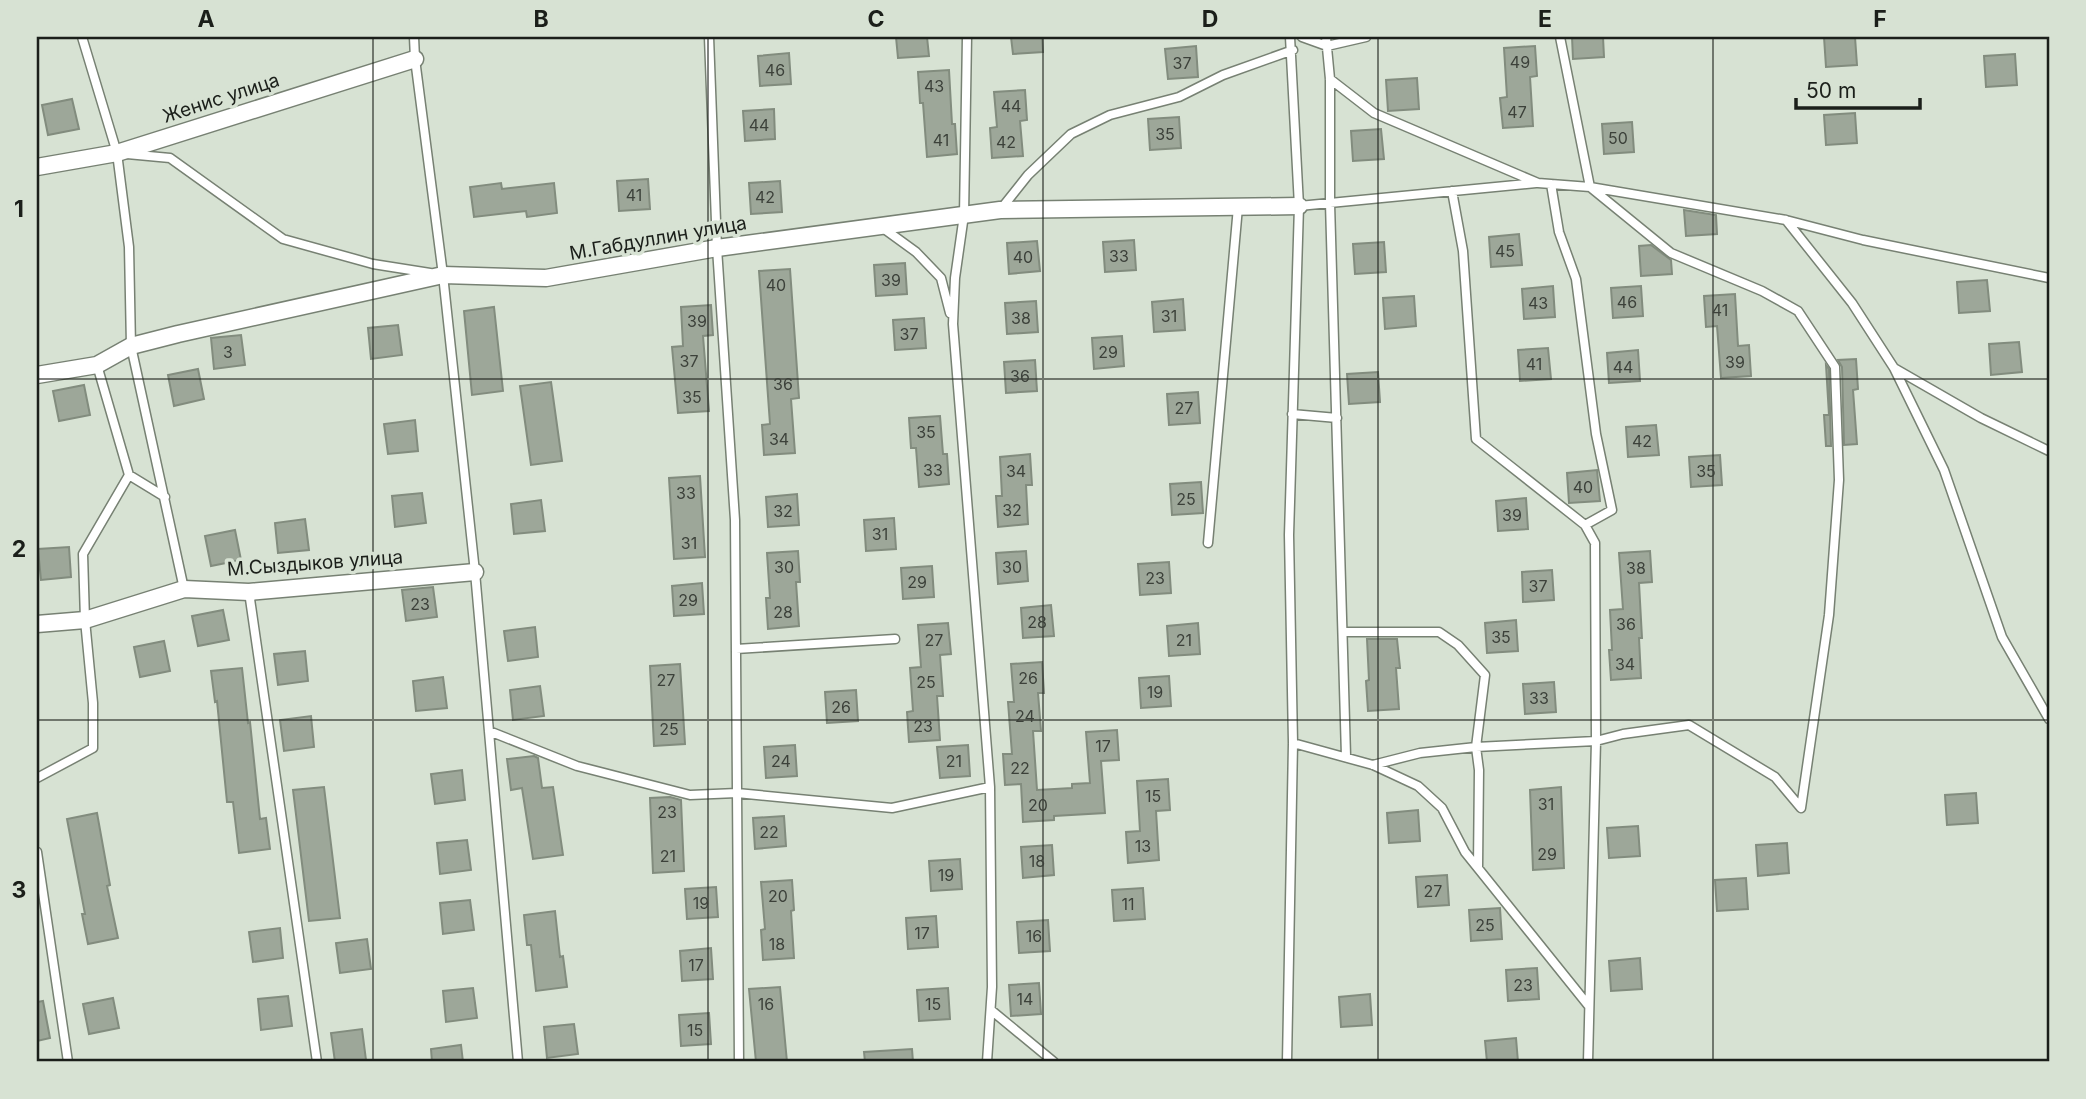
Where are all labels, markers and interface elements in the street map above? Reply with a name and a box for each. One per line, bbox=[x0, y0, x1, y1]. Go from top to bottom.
text: A bbox=[197, 5, 215, 33]
text: B bbox=[533, 5, 549, 33]
text: C bbox=[867, 5, 885, 33]
text: D bbox=[1202, 5, 1218, 33]
text: E bbox=[1538, 5, 1552, 33]
text: F bbox=[1873, 5, 1887, 33]
house number: 49 bbox=[1510, 52, 1530, 72]
house number: 37 bbox=[1173, 53, 1191, 73]
house number: 46 bbox=[765, 60, 785, 80]
scale bar bbox=[1796, 66, 1920, 110]
street label: Женис улица bbox=[160, 68, 282, 128]
house number: 43 bbox=[924, 76, 944, 96]
text: 50 m bbox=[1806, 78, 1856, 103]
house number: 44 bbox=[1001, 96, 1021, 116]
house number: 47 bbox=[1507, 102, 1527, 122]
house number: 44 bbox=[749, 115, 769, 135]
house number: 35 bbox=[1155, 124, 1175, 144]
house number: 50 bbox=[1608, 128, 1628, 148]
house number: 41 bbox=[933, 130, 949, 150]
house number: 42 bbox=[996, 132, 1016, 152]
house number: 41 bbox=[626, 185, 642, 205]
house number: 42 bbox=[755, 187, 775, 207]
text: 1 bbox=[14, 195, 24, 223]
street label: М.Габдуллин улица bbox=[568, 211, 748, 265]
house number: 45 bbox=[1495, 241, 1515, 261]
house number: 33 bbox=[1109, 246, 1129, 266]
house number: 40 bbox=[1013, 247, 1033, 267]
house number: 39 bbox=[881, 270, 901, 290]
house number: 40 bbox=[766, 275, 786, 295]
house number: 46 bbox=[1617, 292, 1637, 312]
house number: 43 bbox=[1528, 293, 1548, 313]
house number: 41 bbox=[1712, 300, 1728, 320]
house number: 31 bbox=[1161, 306, 1177, 326]
house number: 38 bbox=[1011, 308, 1031, 328]
house number: 39 bbox=[687, 311, 707, 331]
house number: 37 bbox=[900, 324, 918, 344]
house number: 3 bbox=[223, 342, 233, 362]
house number: 29 bbox=[1098, 342, 1118, 362]
house number: 37 bbox=[680, 351, 698, 371]
house number: 39 bbox=[1725, 352, 1745, 372]
house number: 41 bbox=[1526, 354, 1542, 374]
house number: 44 bbox=[1613, 357, 1633, 377]
house number: 36 bbox=[1010, 366, 1030, 386]
house number: 36 bbox=[773, 374, 793, 394]
house number: 35 bbox=[682, 387, 702, 407]
house number: 27 bbox=[1175, 398, 1193, 418]
house number: 35 bbox=[916, 422, 936, 442]
house number: 34 bbox=[769, 429, 789, 449]
house number: 42 bbox=[1632, 431, 1652, 451]
house number: 33 bbox=[923, 460, 943, 480]
house number: 34 bbox=[1006, 461, 1026, 481]
house number: 35 bbox=[1696, 461, 1716, 481]
house number: 40 bbox=[1573, 477, 1593, 497]
house number: 33 bbox=[676, 483, 696, 503]
house number: 25 bbox=[1176, 489, 1196, 509]
house number: 32 bbox=[1002, 500, 1022, 520]
house number: 32 bbox=[773, 501, 793, 521]
house number: 39 bbox=[1502, 505, 1522, 525]
house number: 31 bbox=[872, 524, 888, 544]
house number: 31 bbox=[681, 533, 697, 553]
text: 2 bbox=[12, 535, 26, 563]
street label: М.Сыздыков улица bbox=[226, 545, 404, 581]
house number: 30 bbox=[774, 557, 794, 577]
house number: 30 bbox=[1002, 557, 1022, 577]
house number: 38 bbox=[1626, 558, 1646, 578]
house number: 23 bbox=[1145, 568, 1165, 588]
house number: 29 bbox=[907, 572, 927, 592]
house number: 37 bbox=[1529, 576, 1547, 596]
house number: 29 bbox=[678, 590, 698, 610]
house number: 23 bbox=[410, 594, 430, 614]
house number: 28 bbox=[773, 602, 793, 622]
house number: 28 bbox=[1027, 612, 1047, 632]
house number: 36 bbox=[1616, 614, 1636, 634]
house number: 35 bbox=[1491, 627, 1511, 647]
house number: 27 bbox=[925, 630, 943, 650]
house number: 21 bbox=[1176, 630, 1192, 650]
house number: 34 bbox=[1615, 654, 1635, 674]
house number: 26 bbox=[1018, 668, 1038, 688]
house number: 27 bbox=[657, 670, 675, 690]
house number: 25 bbox=[916, 672, 936, 692]
house number: 19 bbox=[1147, 682, 1163, 702]
house number: 33 bbox=[1529, 688, 1549, 708]
house number: 26 bbox=[831, 697, 851, 717]
house number: 24 bbox=[1015, 706, 1035, 726]
house number: 23 bbox=[913, 716, 933, 736]
house number: 25 bbox=[659, 719, 679, 739]
house number: 17 bbox=[1095, 736, 1111, 756]
house number: 24 bbox=[771, 751, 791, 771]
house number: 21 bbox=[946, 751, 962, 771]
house number: 22 bbox=[1010, 758, 1030, 778]
house number: 15 bbox=[1145, 786, 1161, 806]
house number: 31 bbox=[1538, 794, 1554, 814]
house number: 20 bbox=[1028, 795, 1048, 815]
house number: 23 bbox=[657, 802, 677, 822]
house number: 22 bbox=[759, 822, 779, 842]
house number: 13 bbox=[1135, 836, 1151, 856]
house number: 29 bbox=[1537, 844, 1557, 864]
house number: 21 bbox=[660, 846, 676, 866]
house number: 18 bbox=[1029, 851, 1045, 871]
house number: 19 bbox=[938, 865, 954, 885]
text: 3 bbox=[12, 876, 26, 904]
house number: 27 bbox=[1424, 881, 1442, 901]
house number: 20 bbox=[768, 886, 788, 906]
house number: 19 bbox=[693, 893, 709, 913]
house number: 11 bbox=[1121, 894, 1135, 914]
house number: 25 bbox=[1475, 915, 1495, 935]
house number: 17 bbox=[914, 923, 930, 943]
house number: 16 bbox=[1026, 926, 1042, 946]
house number: 18 bbox=[769, 934, 785, 954]
house number: 17 bbox=[688, 955, 704, 975]
house number: 23 bbox=[1513, 975, 1533, 995]
house number: 14 bbox=[1017, 989, 1033, 1009]
house number: 16 bbox=[758, 994, 774, 1014]
house number: 15 bbox=[925, 994, 941, 1014]
house number: 15 bbox=[687, 1020, 703, 1040]

